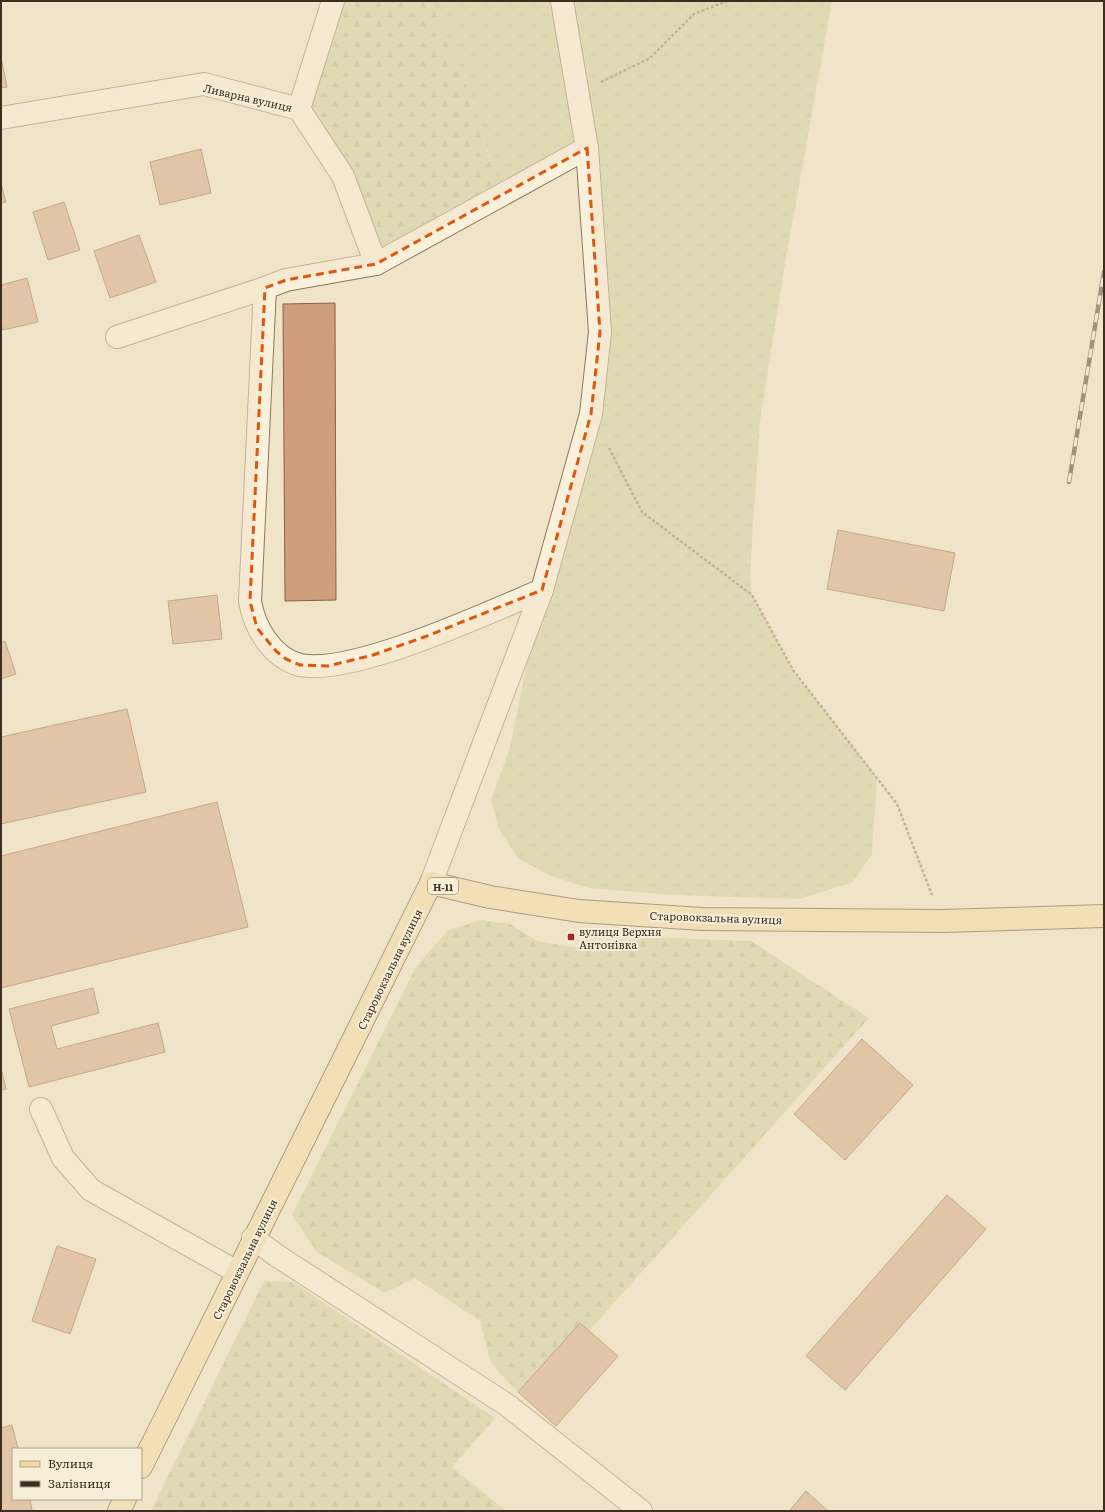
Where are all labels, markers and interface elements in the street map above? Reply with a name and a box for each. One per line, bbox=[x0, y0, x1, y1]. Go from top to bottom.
street label: Ливарна вулиця bbox=[202, 79, 294, 115]
road number: Н-11 bbox=[428, 878, 458, 894]
street label: Старовокзальна вулиця bbox=[353, 906, 425, 1032]
street label: Старовокзальна вулиця bbox=[650, 907, 783, 927]
place label: вулиця Верхня Антонівка bbox=[579, 923, 662, 952]
marker: вулиця Верхня Антонівка bbox=[566, 932, 576, 942]
street label: Старовокзальна вулиця bbox=[208, 1196, 280, 1322]
legend bbox=[12, 1448, 142, 1500]
text: Вулиця bbox=[48, 1454, 93, 1472]
text: Залізниця bbox=[48, 1474, 111, 1492]

